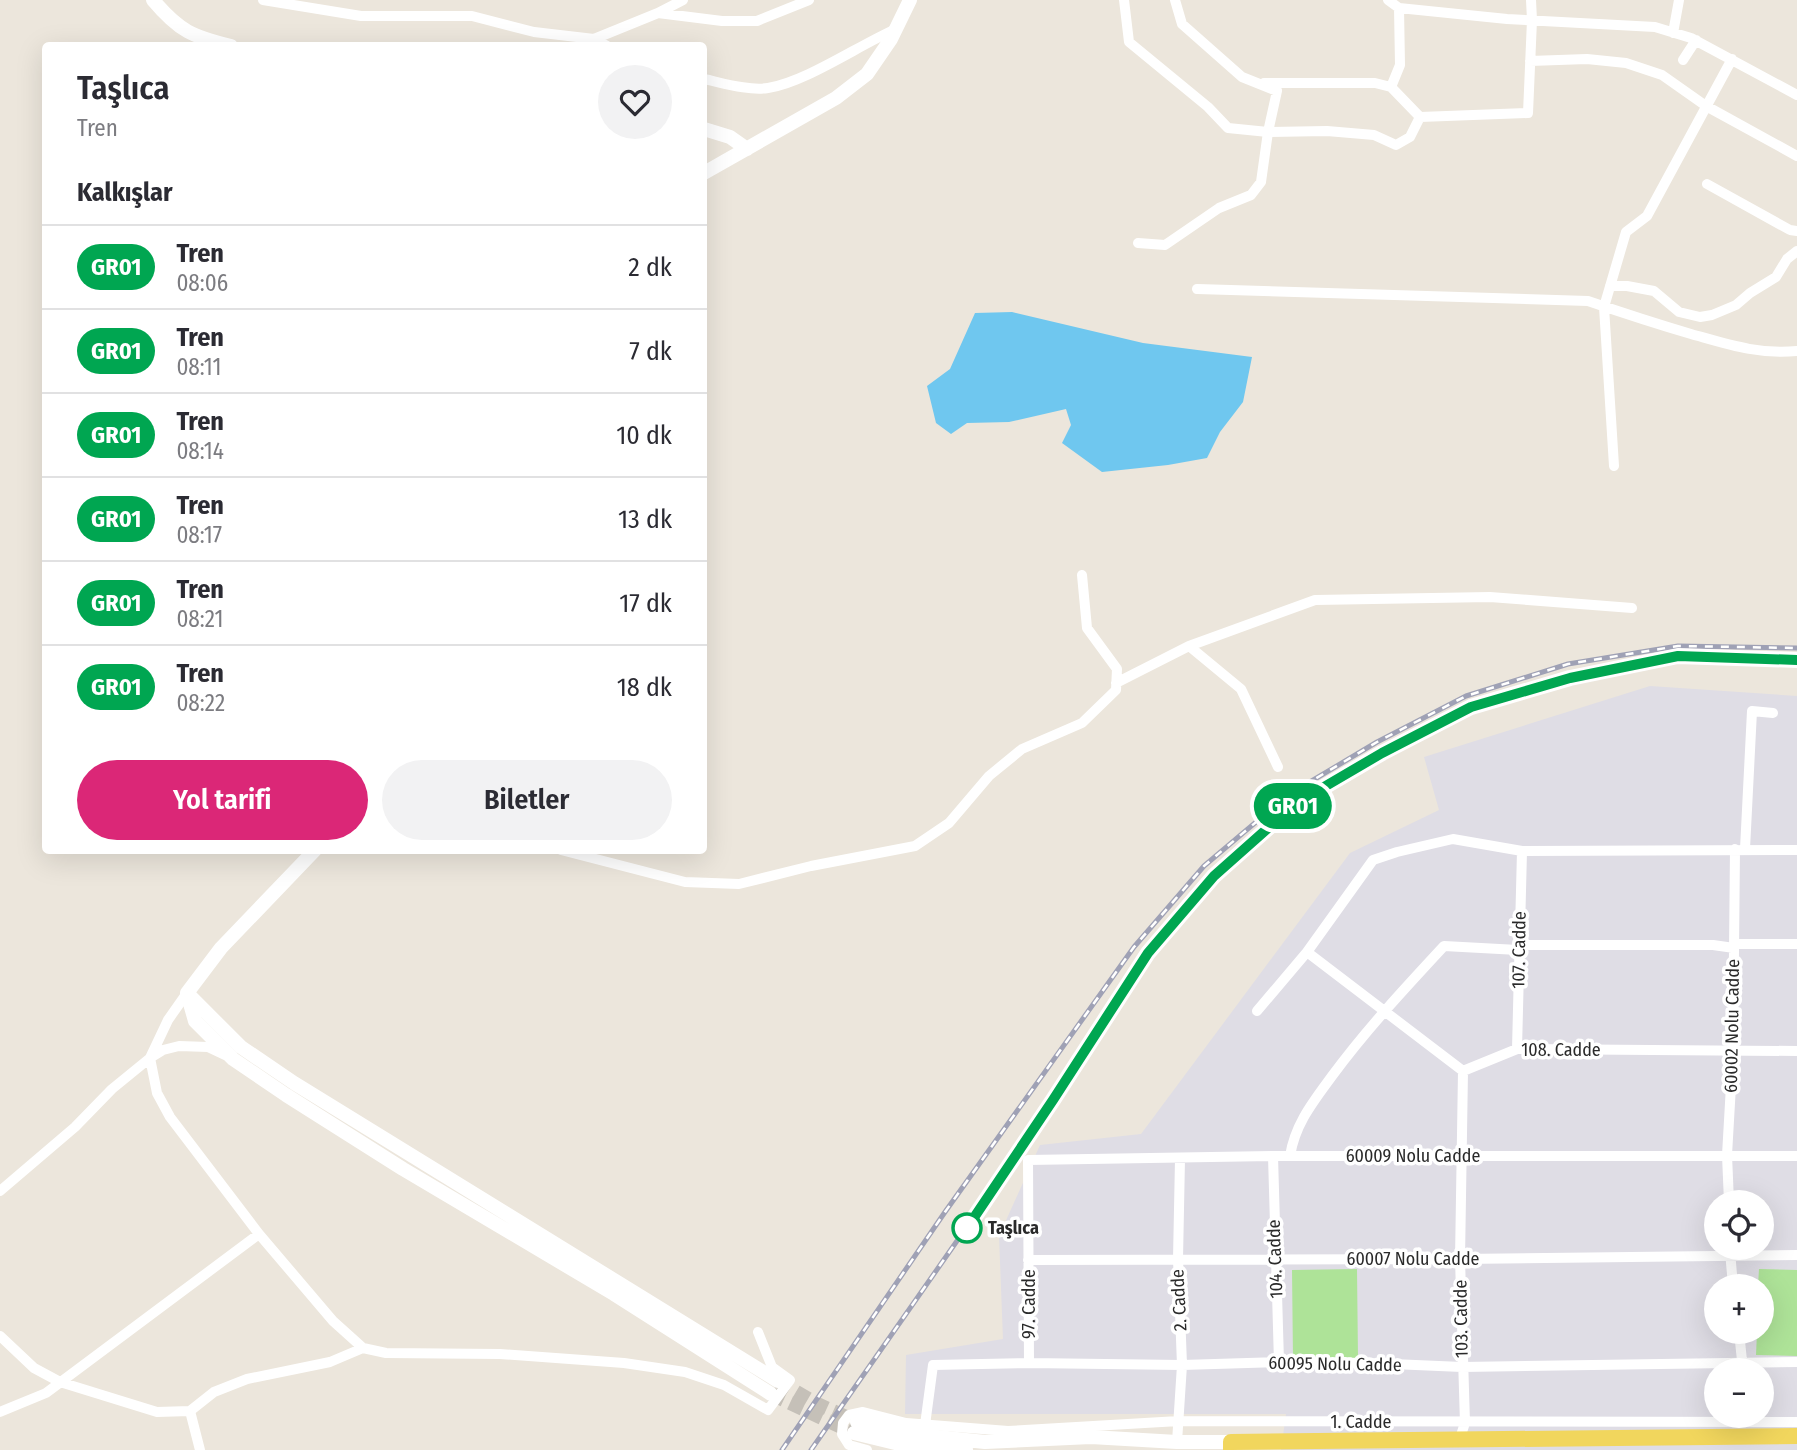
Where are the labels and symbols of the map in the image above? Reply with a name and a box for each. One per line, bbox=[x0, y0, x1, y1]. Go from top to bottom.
line badge: GR01 bbox=[1244, 783, 1342, 829]
street label: 107. Cadde bbox=[1507, 911, 1531, 989]
street label: 60002 Nolu Cadde bbox=[1720, 959, 1744, 1093]
street label: 108. Cadde bbox=[1521, 1039, 1601, 1061]
street label: 60009 Nolu Cadde bbox=[1346, 1145, 1480, 1167]
marker: Taşlıca bbox=[952, 1213, 982, 1243]
place label: Taşlıca bbox=[988, 1217, 1039, 1239]
street label: 104. Cadde bbox=[1263, 1219, 1287, 1299]
street label: 60007 Nolu Cadde bbox=[1346, 1248, 1480, 1270]
street label: 2. Cadde bbox=[1166, 1268, 1192, 1332]
street label: 97. Cadde bbox=[1018, 1269, 1040, 1339]
street label: 103. Cadde bbox=[1449, 1280, 1473, 1358]
street label: 60095 Nolu Cadde bbox=[1268, 1352, 1402, 1376]
street label: 1. Cadde bbox=[1330, 1411, 1392, 1433]

